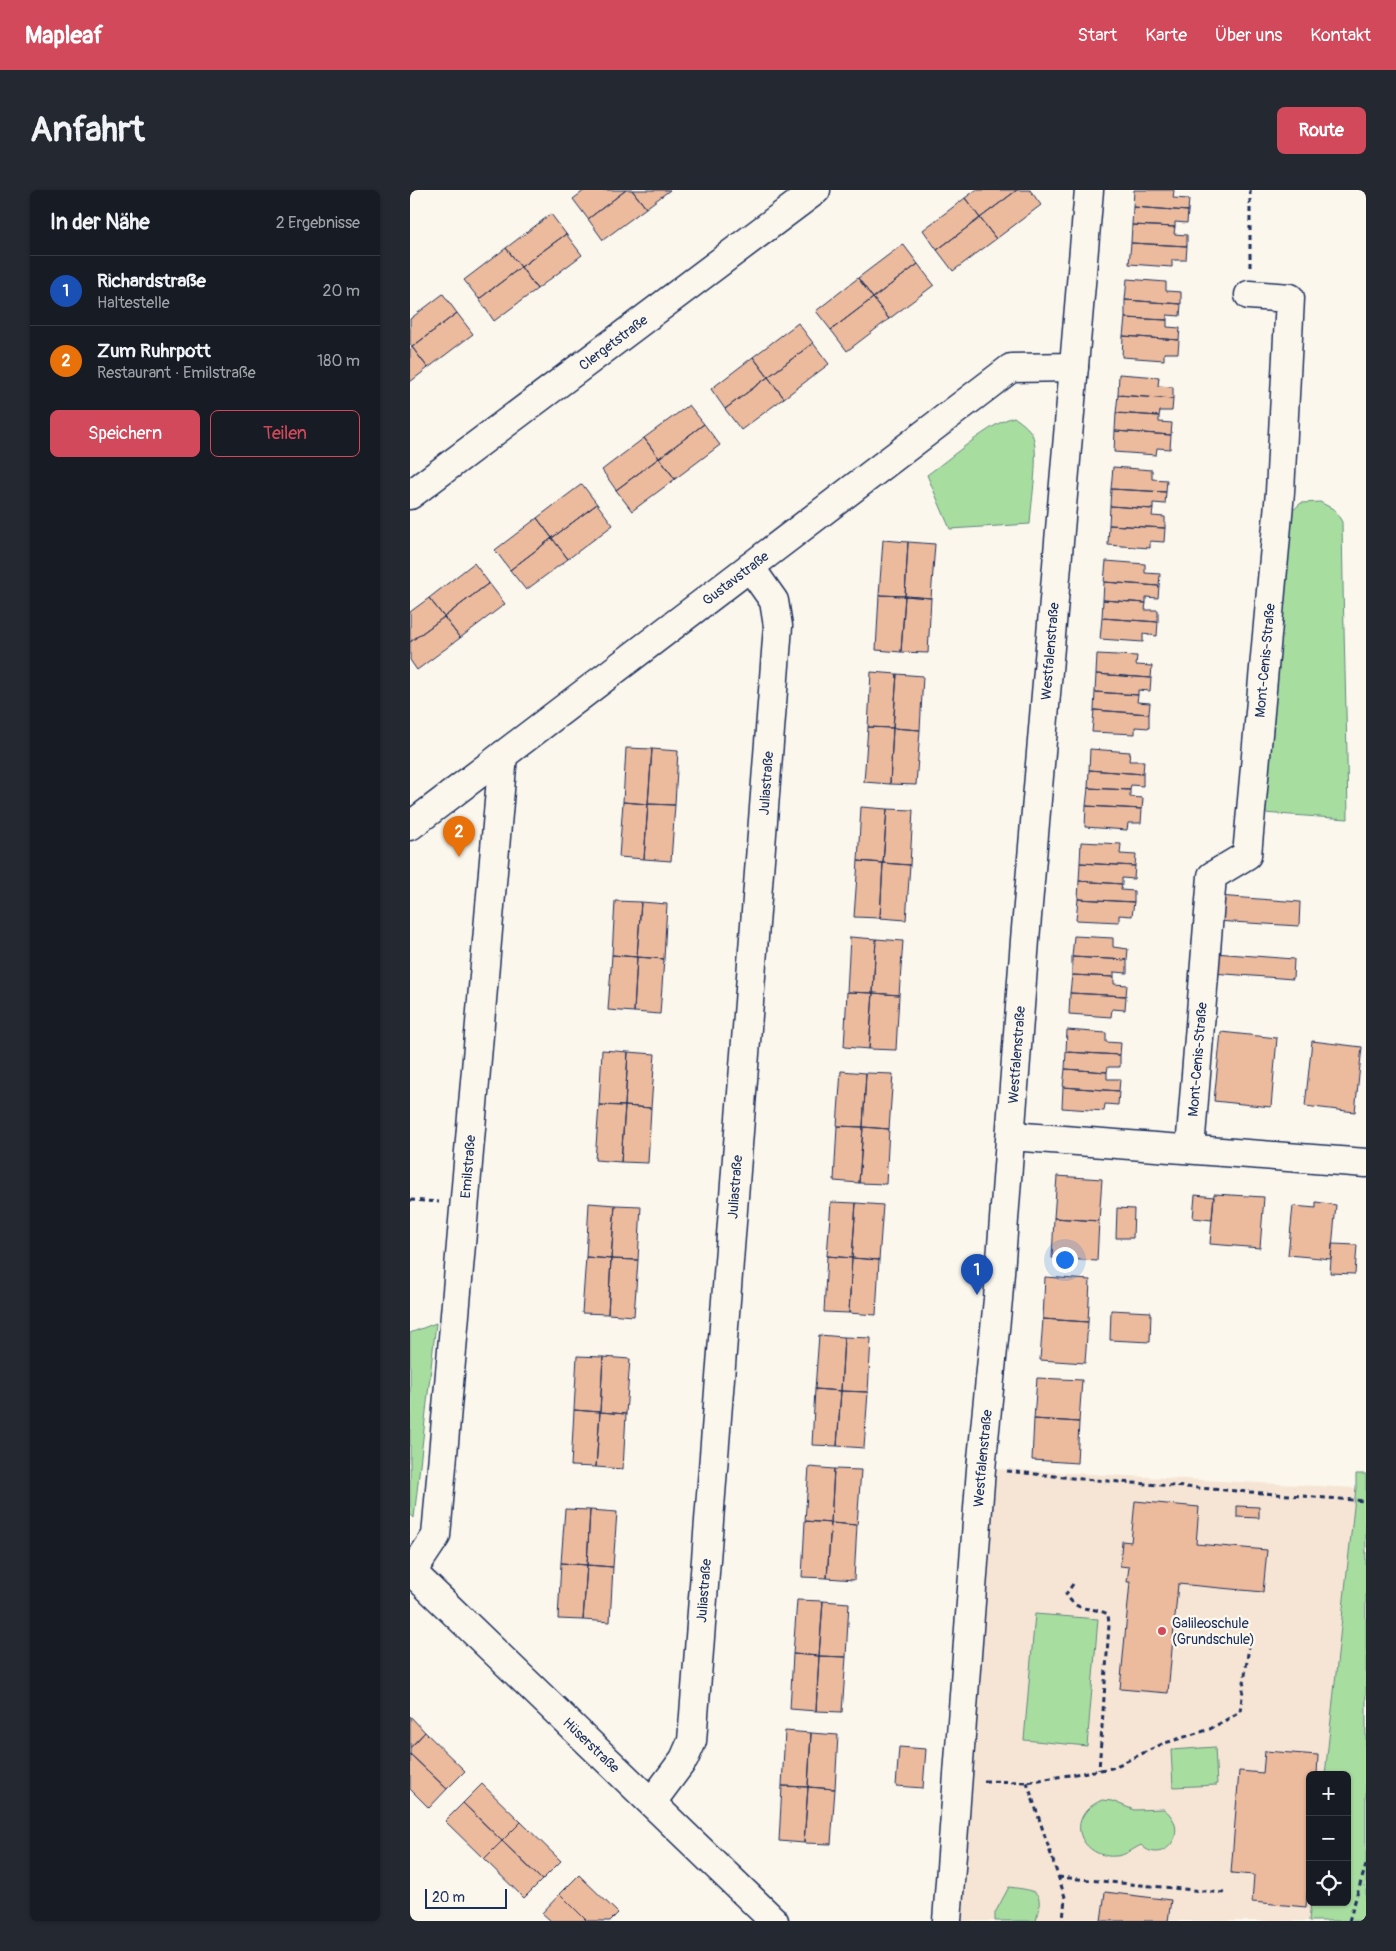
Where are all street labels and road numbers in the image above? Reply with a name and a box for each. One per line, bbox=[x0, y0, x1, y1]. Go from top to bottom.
street label: Clergetstraße bbox=[575, 311, 651, 374]
street label: Gustavstraße bbox=[699, 547, 772, 609]
street label: Westfalenstraße bbox=[1037, 602, 1062, 701]
street label: Mont-Cenis-Straße bbox=[1251, 603, 1278, 718]
street label: Juliastraße bbox=[755, 750, 777, 816]
street label: Mont-Cenis-Straße bbox=[1184, 1001, 1210, 1117]
street label: Westfalenstraße bbox=[1004, 1005, 1029, 1104]
street label: Emilstraße bbox=[457, 1134, 479, 1199]
street label: Juliastraße bbox=[724, 1154, 746, 1220]
street label: Westfalenstraße bbox=[970, 1409, 995, 1508]
street label: Juliastraße bbox=[693, 1558, 715, 1623]
street label: Hüserstraße bbox=[559, 1714, 623, 1776]

